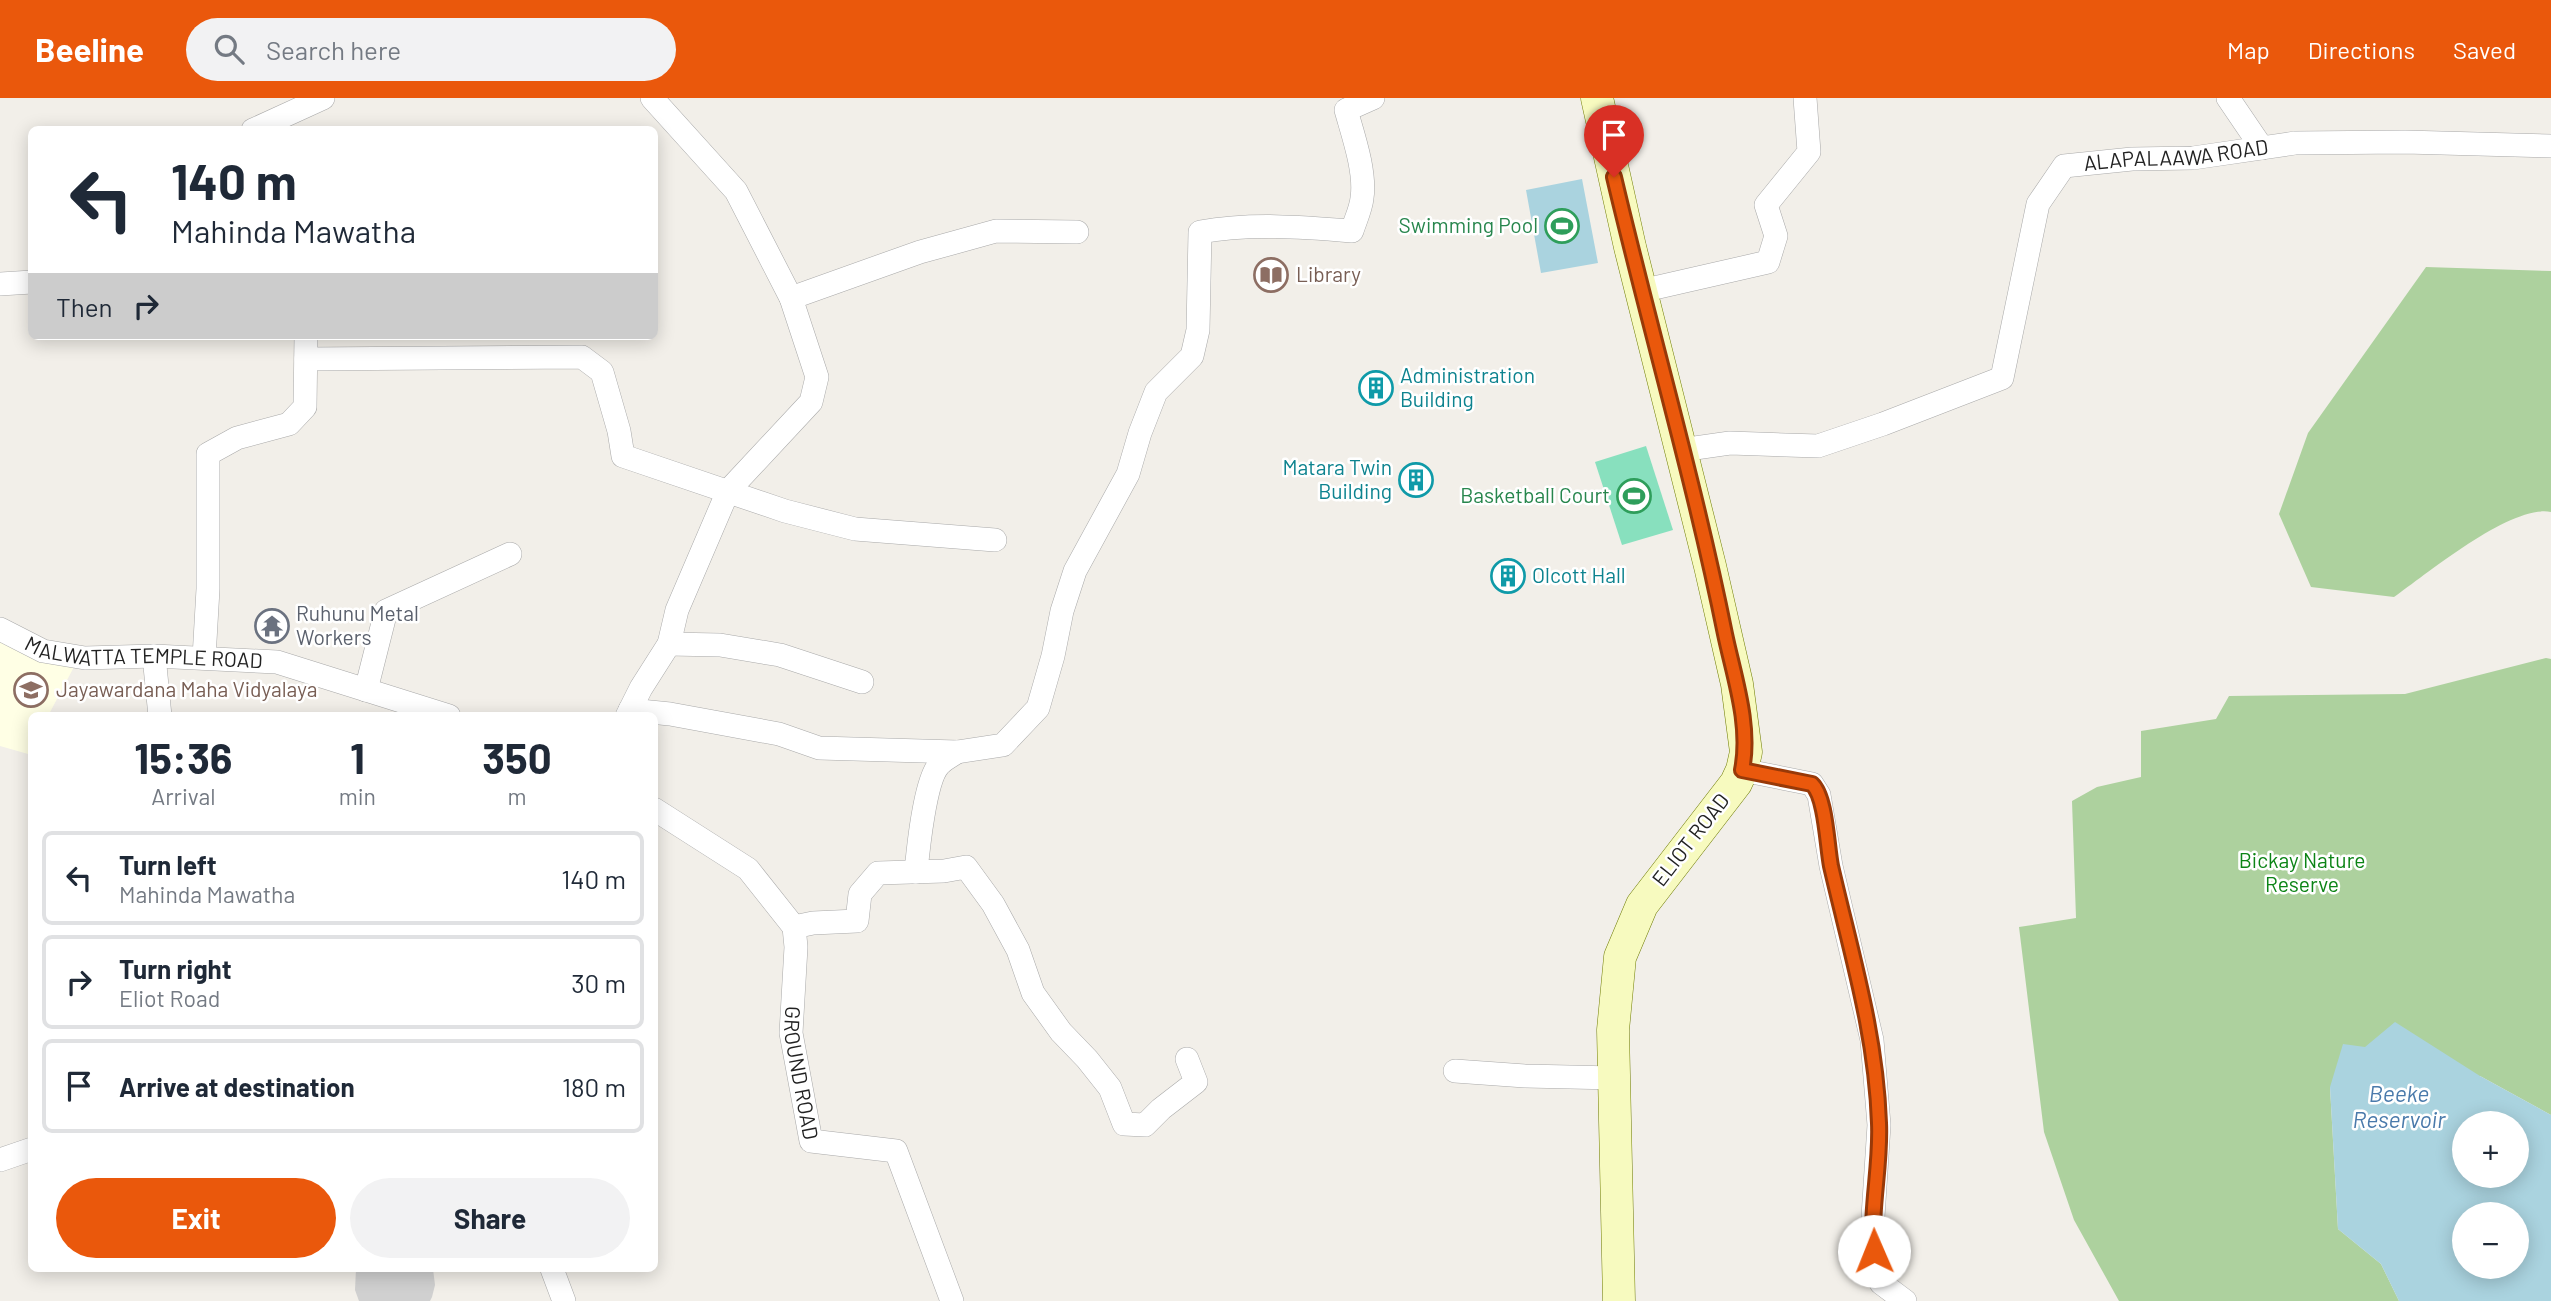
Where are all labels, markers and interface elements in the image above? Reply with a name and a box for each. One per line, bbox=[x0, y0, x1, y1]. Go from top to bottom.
search box bbox=[186, 18, 676, 81]
text: Beeline bbox=[35, 29, 144, 69]
icon: search bbox=[210, 30, 248, 68]
text: Search here bbox=[266, 34, 401, 65]
text: Map bbox=[2227, 35, 2270, 64]
text: Directions bbox=[2308, 35, 2415, 64]
text: Saved bbox=[2453, 35, 2516, 64]
pin bbox=[1584, 105, 1644, 177]
icon: arrive bbox=[1595, 116, 1633, 154]
street label: ALAPALAAWA ROAD bbox=[2082, 133, 2270, 175]
text: 140 m bbox=[171, 151, 297, 210]
icon: left bbox=[56, 154, 147, 245]
sports icon: Swimming Pool bbox=[1543, 207, 1581, 245]
text: Mahinda Mawatha bbox=[171, 211, 416, 249]
place label: Swimming Pool bbox=[1399, 212, 1538, 237]
library icon: Library bbox=[1252, 256, 1290, 294]
place label: Library bbox=[1296, 261, 1361, 286]
icon: right bbox=[127, 287, 165, 325]
text: Then bbox=[56, 291, 113, 322]
place label: Administration Building bbox=[1400, 362, 1535, 411]
building icon: Administration Building bbox=[1357, 369, 1395, 407]
place label: Matara Twin Building bbox=[1282, 454, 1392, 503]
building icon: Matara Twin Building bbox=[1397, 461, 1435, 499]
sports icon: Basketball Court bbox=[1615, 477, 1653, 515]
place label: Basketball Court bbox=[1460, 482, 1610, 507]
building icon: Olcott Hall bbox=[1489, 557, 1527, 595]
place label: Olcott Hall bbox=[1532, 562, 1626, 587]
place label: Ruhunu Metal Workers bbox=[296, 600, 419, 649]
temple icon: Ruhunu Metal Workers bbox=[253, 607, 291, 645]
street label: MALWATTA TEMPLE ROAD bbox=[21, 630, 263, 672]
school or university icon: Jayawardana Maha Vidyalaya bbox=[12, 671, 50, 709]
place label: Jayawardana Maha Vidyalaya bbox=[56, 676, 317, 701]
text: 15:36 bbox=[134, 732, 232, 782]
text: 1 bbox=[350, 732, 365, 782]
text: 350 bbox=[482, 732, 552, 782]
text: Arrival bbox=[151, 782, 216, 810]
text: min bbox=[339, 782, 376, 810]
text: m bbox=[507, 782, 527, 810]
street label: ELIOT ROAD bbox=[1646, 788, 1734, 890]
park label: Bickay Nature Reserve bbox=[2239, 847, 2365, 896]
text: Turn left bbox=[119, 849, 217, 880]
icon: left bbox=[60, 859, 98, 897]
text: 140 m bbox=[561, 863, 626, 894]
text: Mahinda Mawatha bbox=[119, 880, 295, 908]
text: Turn right bbox=[119, 953, 232, 984]
icon: right bbox=[60, 963, 98, 1001]
text: 30 m bbox=[571, 967, 626, 998]
text: Eliot Road bbox=[119, 984, 220, 1012]
street label: GROUND ROAD bbox=[780, 1006, 824, 1142]
icon: arrive bbox=[60, 1067, 98, 1105]
text: Arrive at destination bbox=[119, 1071, 355, 1102]
text: 180 m bbox=[562, 1071, 626, 1102]
water label: Beeke Reservoir bbox=[2353, 1079, 2446, 1133]
map controls bbox=[2452, 1111, 2529, 1279]
button: + bbox=[2452, 1111, 2529, 1188]
button: Exit bbox=[56, 1178, 336, 1258]
button: Share bbox=[350, 1178, 630, 1258]
button: − bbox=[2452, 1202, 2529, 1279]
position arrow bbox=[1837, 1214, 1911, 1288]

